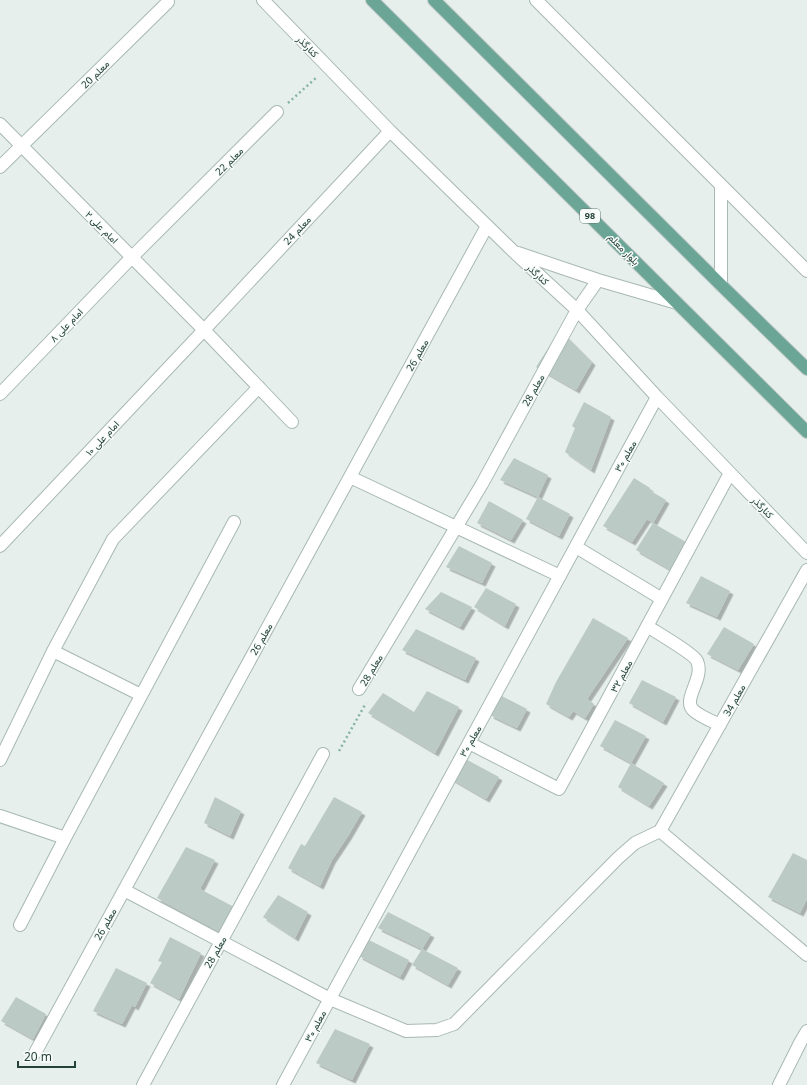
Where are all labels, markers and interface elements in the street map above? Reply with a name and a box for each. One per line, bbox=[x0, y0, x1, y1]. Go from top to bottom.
street label: کنارگذر bbox=[293, 31, 322, 61]
street label: معلم 20 bbox=[78, 57, 112, 91]
street label: معلم 22 bbox=[212, 144, 246, 178]
street label: امام علی ۲ bbox=[82, 207, 122, 247]
road number: 98 bbox=[580, 209, 600, 223]
street label: معلم 24 bbox=[280, 213, 314, 247]
street label: بلوار معلم bbox=[605, 230, 643, 268]
street label: کنارگذر bbox=[523, 259, 553, 288]
street label: امام علی ۸ bbox=[46, 305, 86, 345]
street label: معلم 26 bbox=[402, 336, 432, 374]
street label: معلم 28 bbox=[518, 371, 548, 409]
street label: امام علی ۱۰ bbox=[82, 417, 122, 459]
street label: معلم ۳۰ bbox=[611, 438, 639, 474]
street label: کنارگذر bbox=[748, 492, 777, 522]
street label: معلم 26 bbox=[246, 620, 276, 658]
street label: معلم 28 bbox=[356, 652, 386, 688]
street label: معلم ۳۲ bbox=[607, 657, 635, 695]
street label: معلم 34 bbox=[719, 681, 749, 719]
street label: معلم ۳۰ bbox=[456, 723, 484, 759]
street label: معلم 26 bbox=[90, 905, 120, 943]
street label: معلم 28 bbox=[200, 933, 230, 971]
street label: معلم ۳۰ bbox=[301, 1008, 329, 1044]
scale bar bbox=[18, 1043, 75, 1069]
text: 20 m bbox=[24, 1048, 52, 1065]

